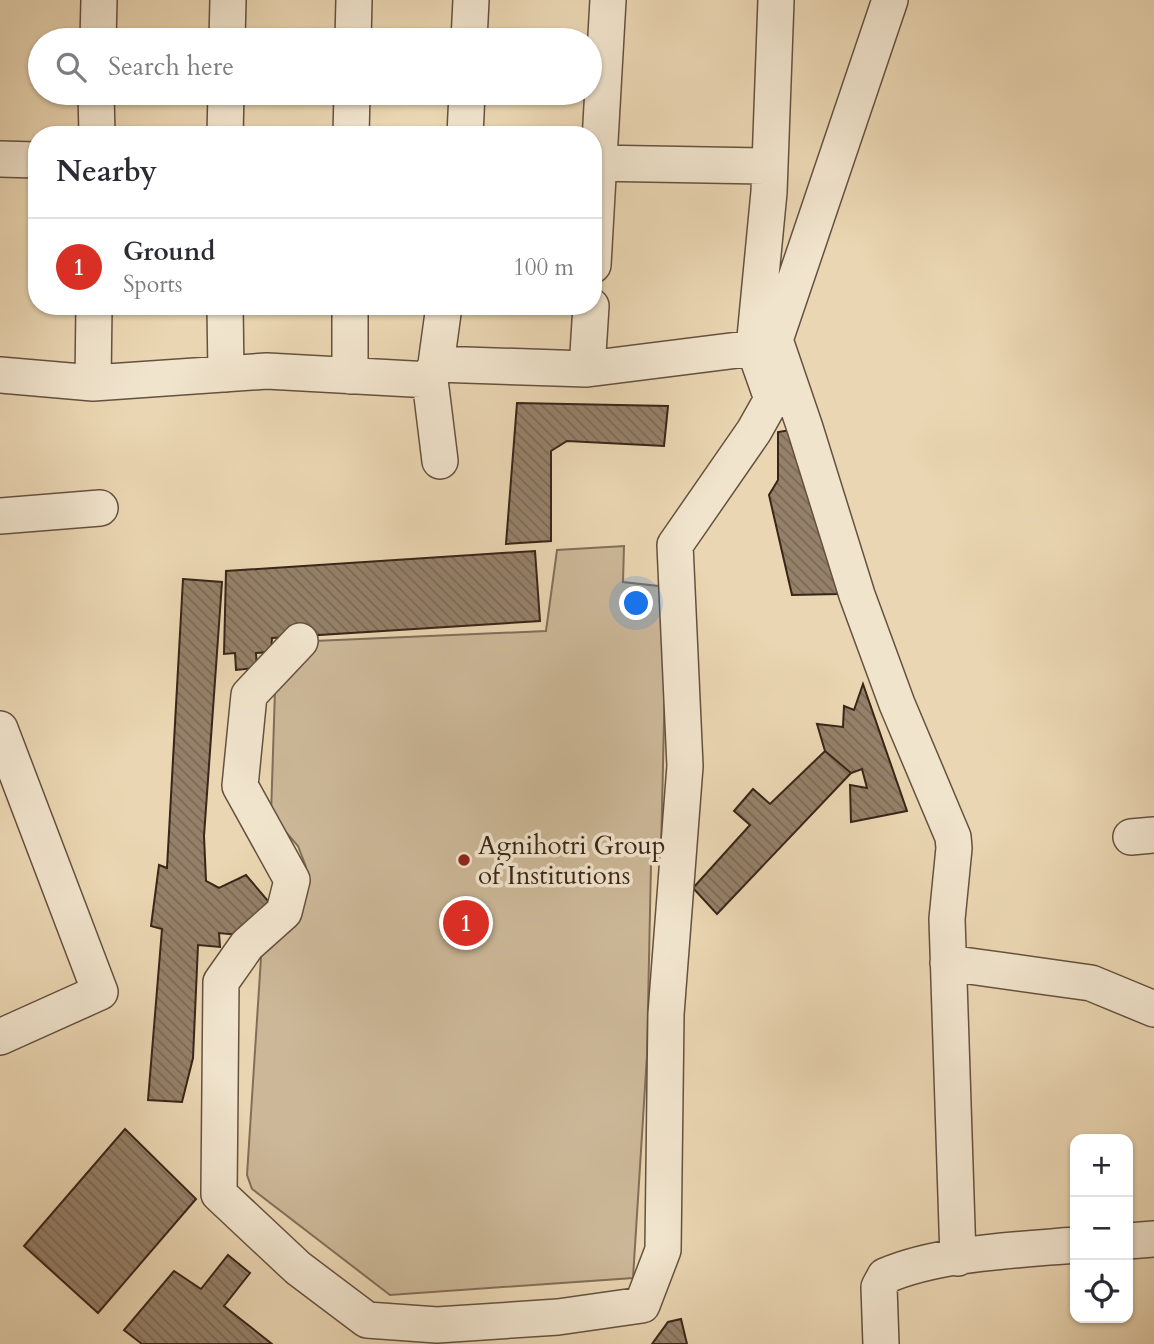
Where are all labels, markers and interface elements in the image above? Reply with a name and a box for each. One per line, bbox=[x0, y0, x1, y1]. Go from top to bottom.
search box bbox=[28, 28, 602, 105]
icon: search bbox=[52, 48, 90, 86]
text: Search here bbox=[108, 49, 234, 84]
text: Nearby bbox=[56, 151, 157, 192]
text: Ground bbox=[123, 234, 215, 269]
text: 1 bbox=[73, 252, 85, 283]
text: 100 m bbox=[513, 252, 574, 283]
text: Sports bbox=[123, 269, 183, 300]
your location bbox=[619, 586, 653, 620]
place label: Agnihotri Group of Institutions bbox=[478, 828, 666, 893]
marker: Agnihotri Group of Institutions bbox=[456, 852, 472, 868]
pin: 1 bbox=[443, 897, 489, 949]
map controls bbox=[1070, 1134, 1133, 1323]
button: + bbox=[1070, 1134, 1133, 1197]
button: − bbox=[1070, 1197, 1133, 1260]
button: locate bbox=[1070, 1260, 1133, 1323]

